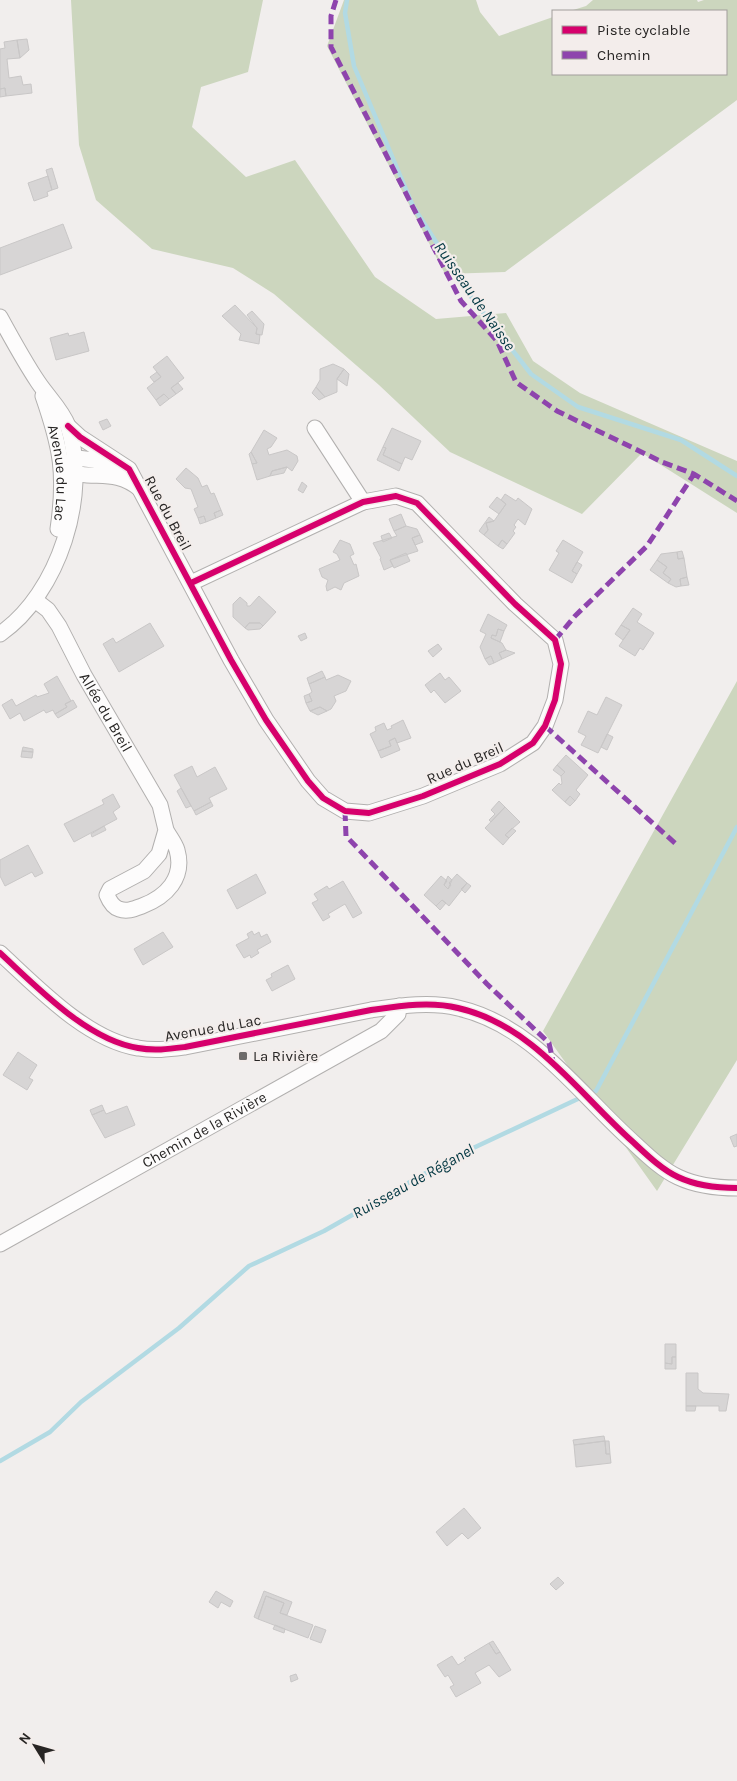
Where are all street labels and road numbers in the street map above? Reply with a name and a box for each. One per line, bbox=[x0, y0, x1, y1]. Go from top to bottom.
street label: Avenue du Lac bbox=[44, 422, 71, 522]
street label: Rue du Breil bbox=[141, 472, 195, 554]
street label: Allée du Breil bbox=[76, 669, 136, 755]
street label: Rue du Breil bbox=[424, 738, 506, 788]
street label: Avenue du Lac bbox=[163, 1011, 263, 1045]
street label: Chemin de la Rivière bbox=[139, 1088, 270, 1172]

